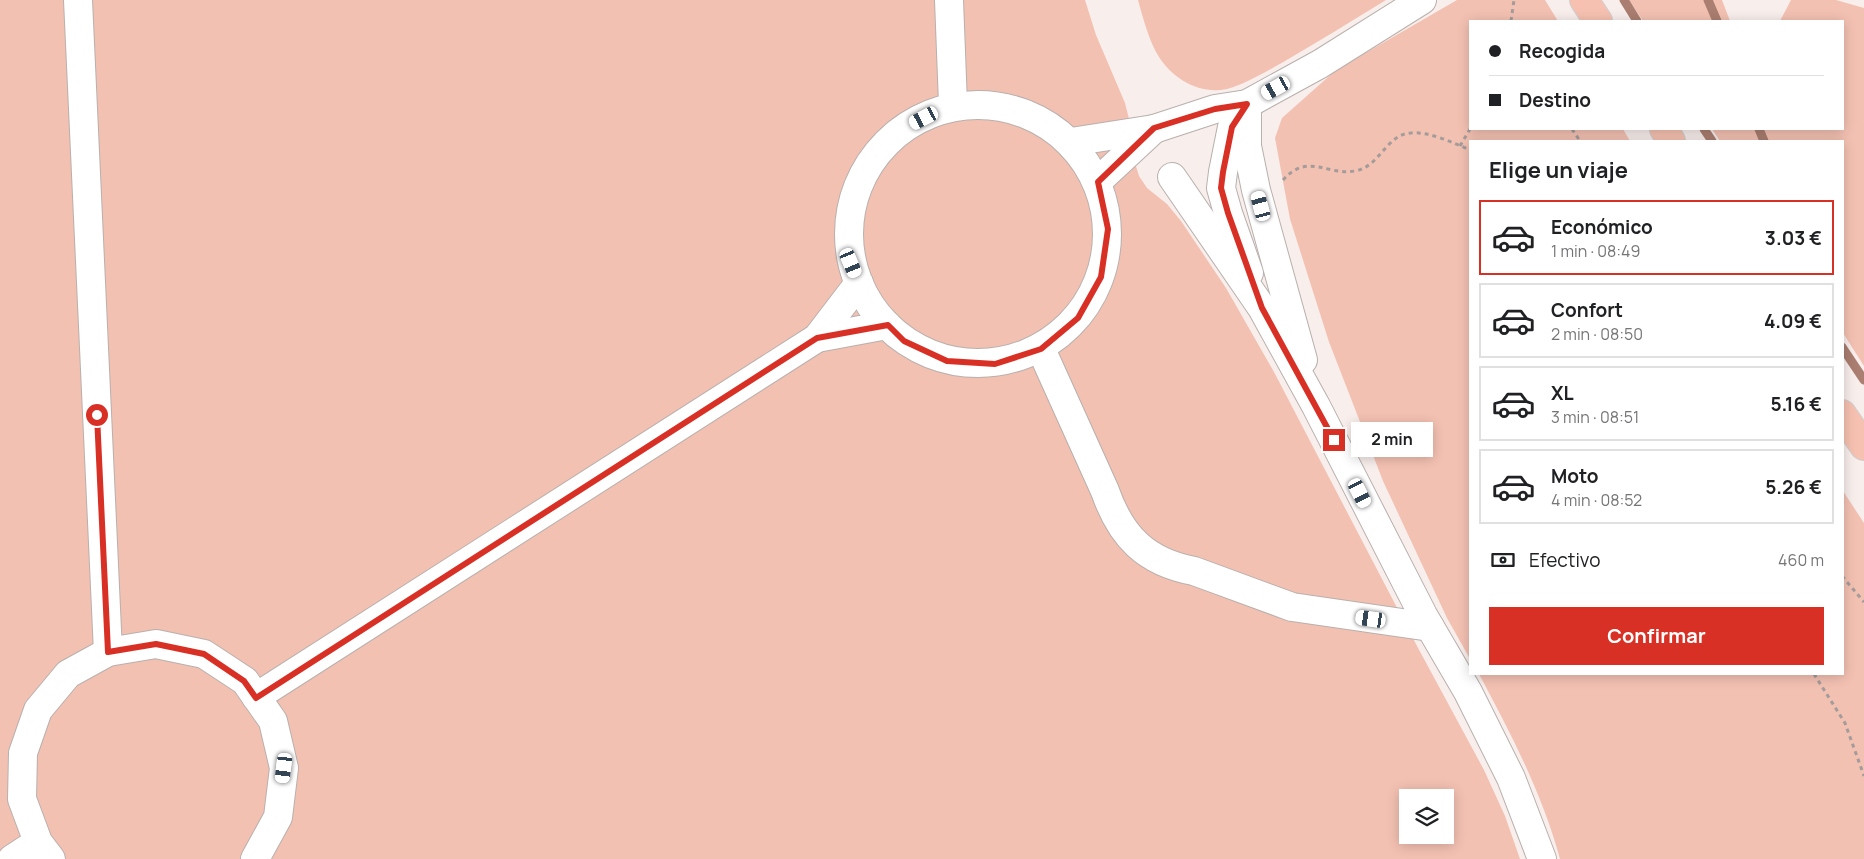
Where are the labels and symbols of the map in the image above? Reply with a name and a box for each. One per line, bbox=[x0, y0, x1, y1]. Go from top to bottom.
car bbox=[1259, 74, 1292, 102]
car bbox=[907, 105, 940, 131]
car bbox=[1249, 190, 1272, 222]
car bbox=[838, 246, 863, 280]
route start bbox=[86, 404, 108, 426]
callout: 2 min bbox=[1352, 422, 1434, 458]
route end bbox=[1323, 429, 1345, 451]
car bbox=[1346, 476, 1373, 510]
car bbox=[1355, 609, 1386, 629]
car bbox=[274, 752, 293, 784]

